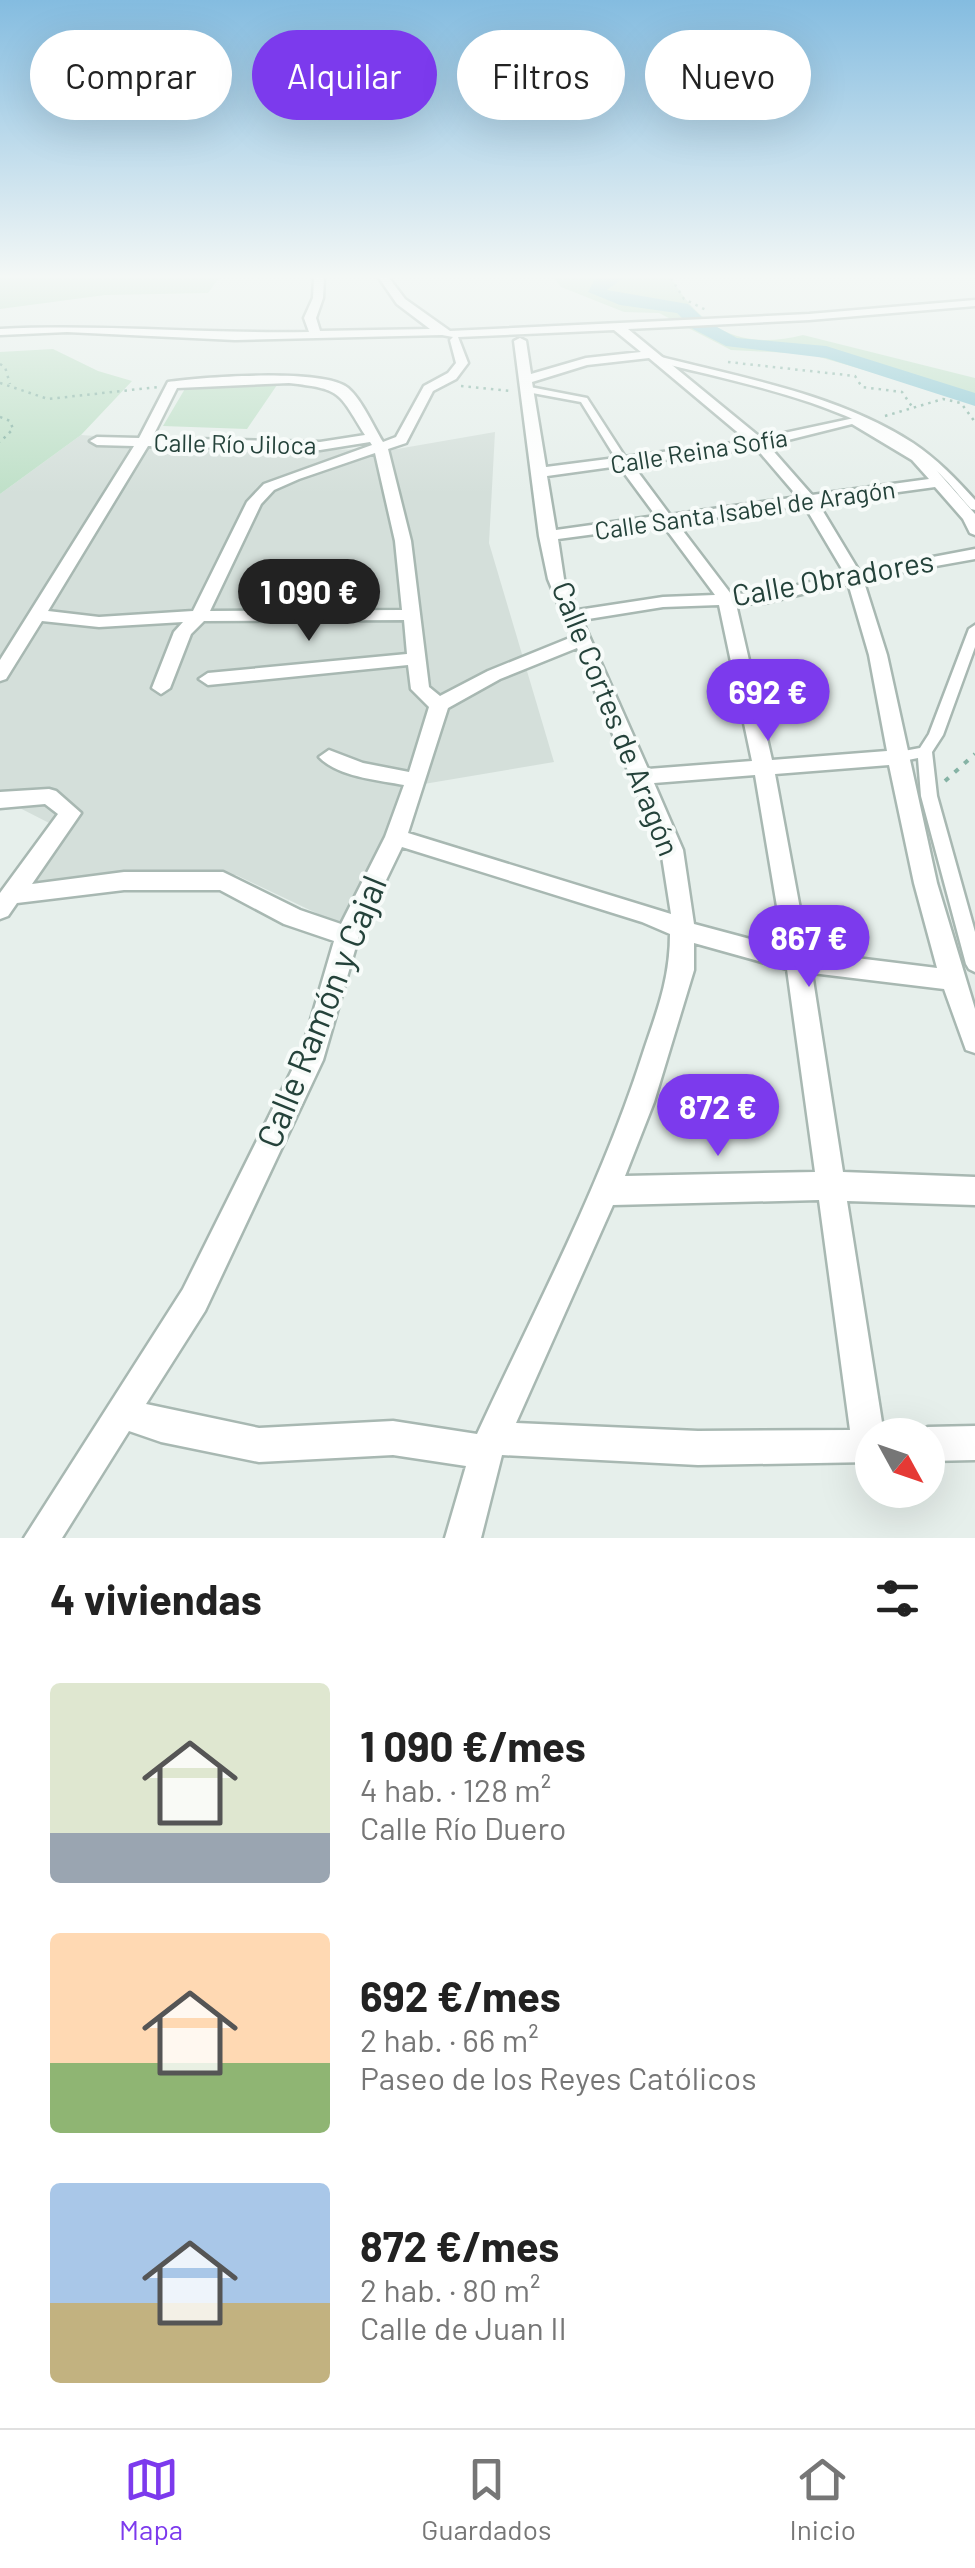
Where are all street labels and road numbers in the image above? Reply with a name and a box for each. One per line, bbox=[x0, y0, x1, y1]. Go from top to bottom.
street label: Calle Reina Sofía bbox=[608, 421, 790, 479]
street label: Calle Río Jiloca bbox=[153, 427, 317, 459]
street label: Calle Santa Isabel de Aragón bbox=[593, 473, 897, 545]
street label: Calle Obradores bbox=[729, 542, 936, 612]
street label: Calle Cortes de Aragón bbox=[545, 576, 688, 861]
street label: Calle Ramón y Cajal bbox=[246, 869, 394, 1153]

